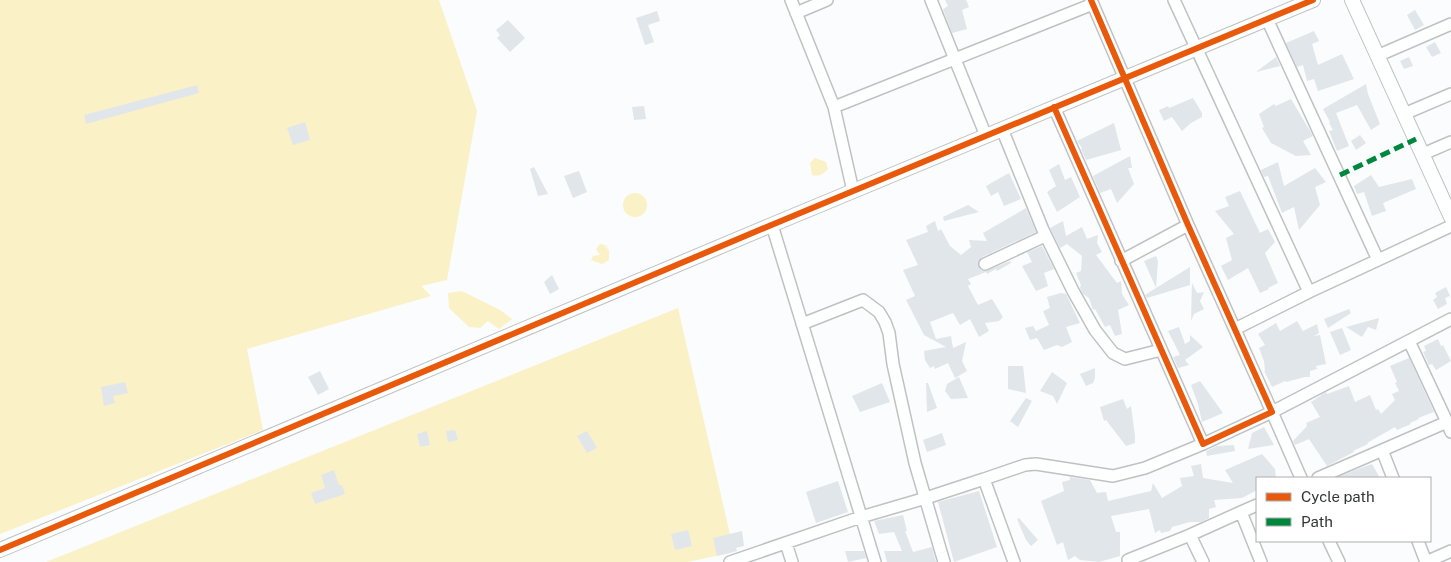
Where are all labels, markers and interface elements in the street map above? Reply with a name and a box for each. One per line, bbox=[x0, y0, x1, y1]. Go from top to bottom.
legend bbox=[1256, 477, 1431, 542]
text: Cycle path bbox=[1301, 488, 1375, 505]
text: Path bbox=[1301, 513, 1333, 530]

